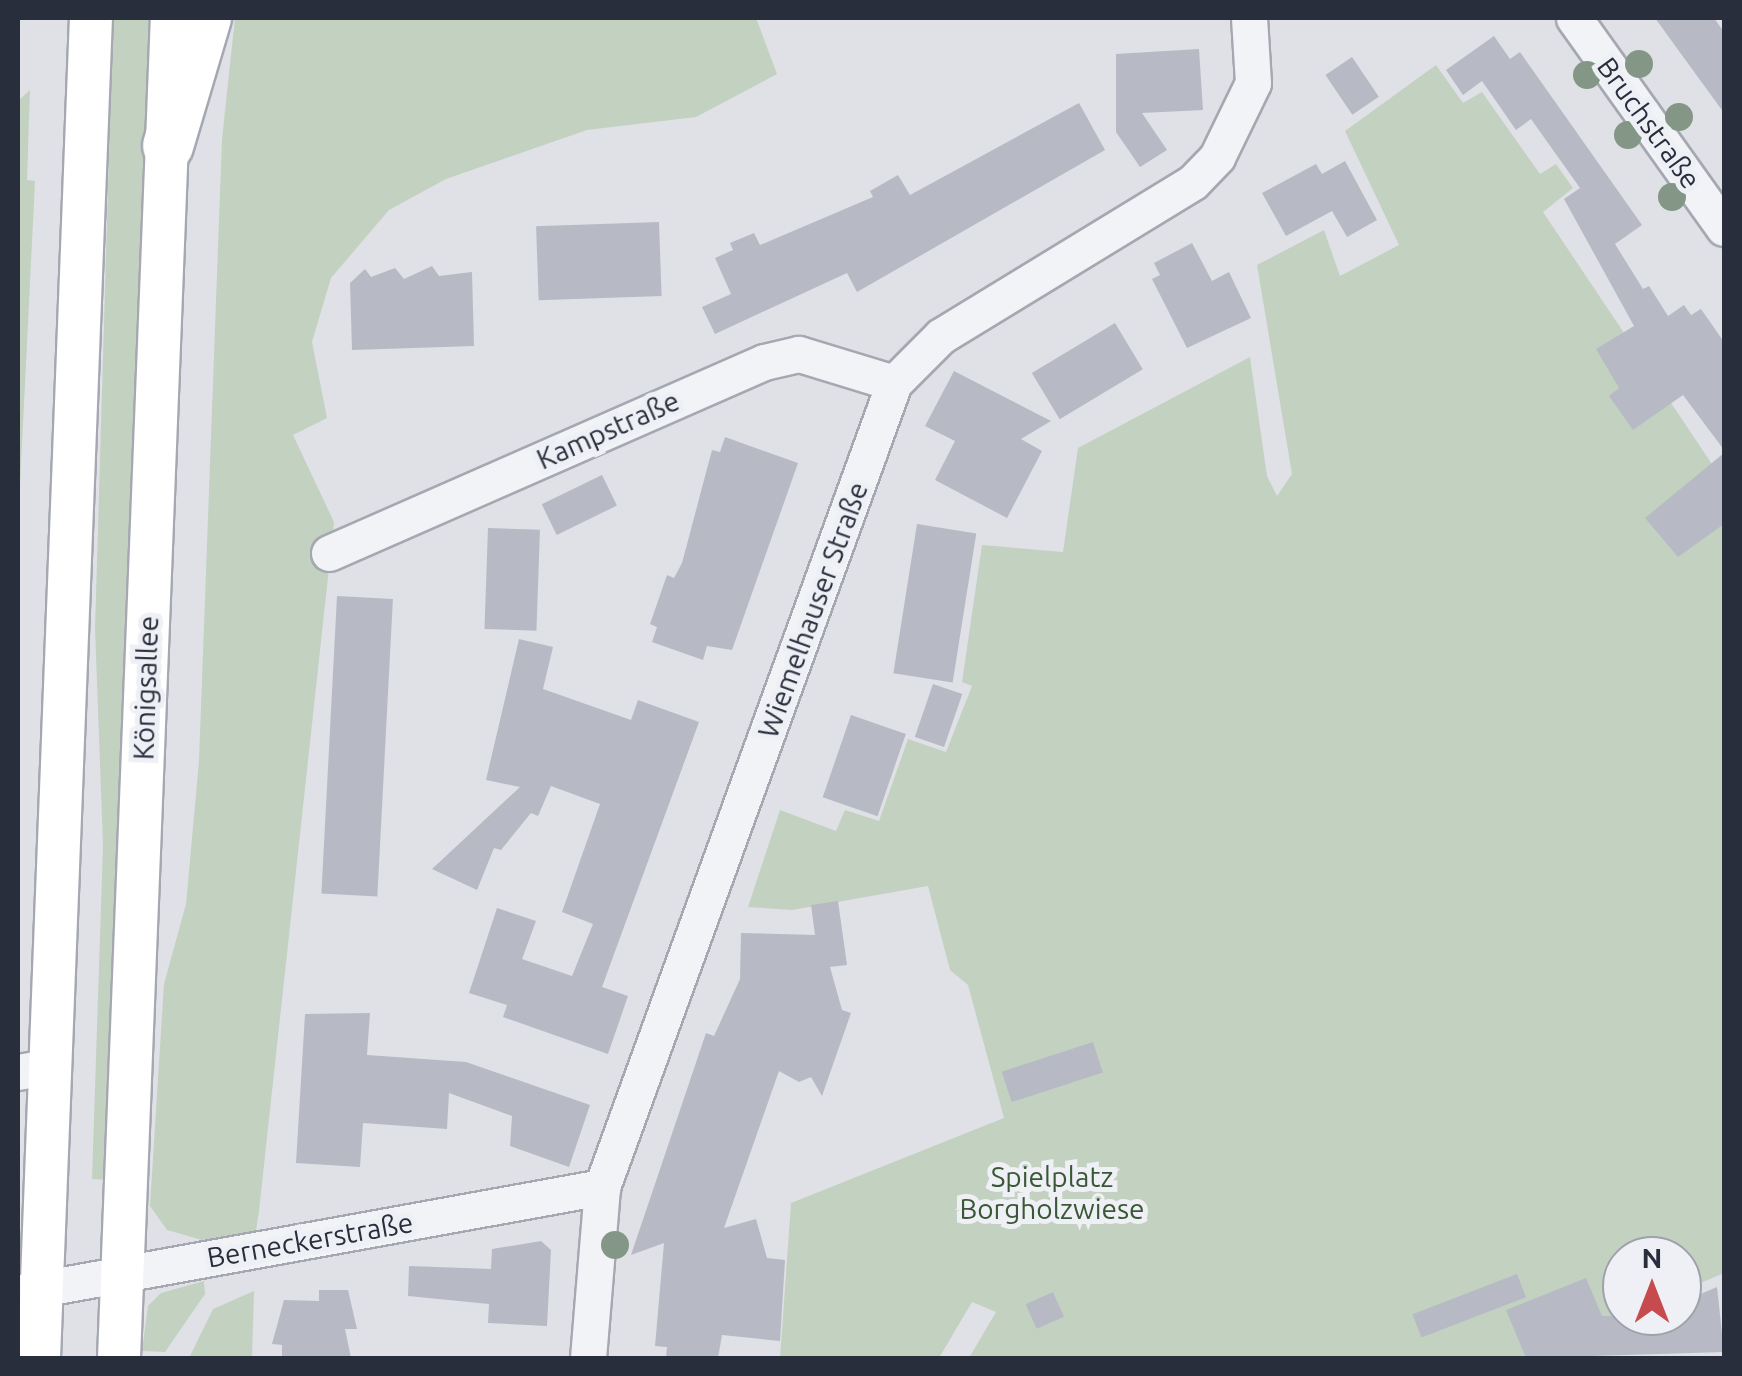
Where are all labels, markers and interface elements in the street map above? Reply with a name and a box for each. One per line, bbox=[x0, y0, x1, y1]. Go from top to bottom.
street label: Bruchstraße bbox=[1590, 51, 1708, 195]
street label: Kampstraße bbox=[532, 384, 684, 476]
street label: Wiemelhauser Straße bbox=[751, 478, 875, 742]
street label: Königsallee bbox=[127, 615, 165, 761]
park label: Spielplatz Borgholzwiese bbox=[959, 1160, 1145, 1226]
street label: Berneckerstraße bbox=[204, 1205, 416, 1275]
north arrow bbox=[1602, 1236, 1702, 1336]
text: N bbox=[1642, 1242, 1662, 1273]

